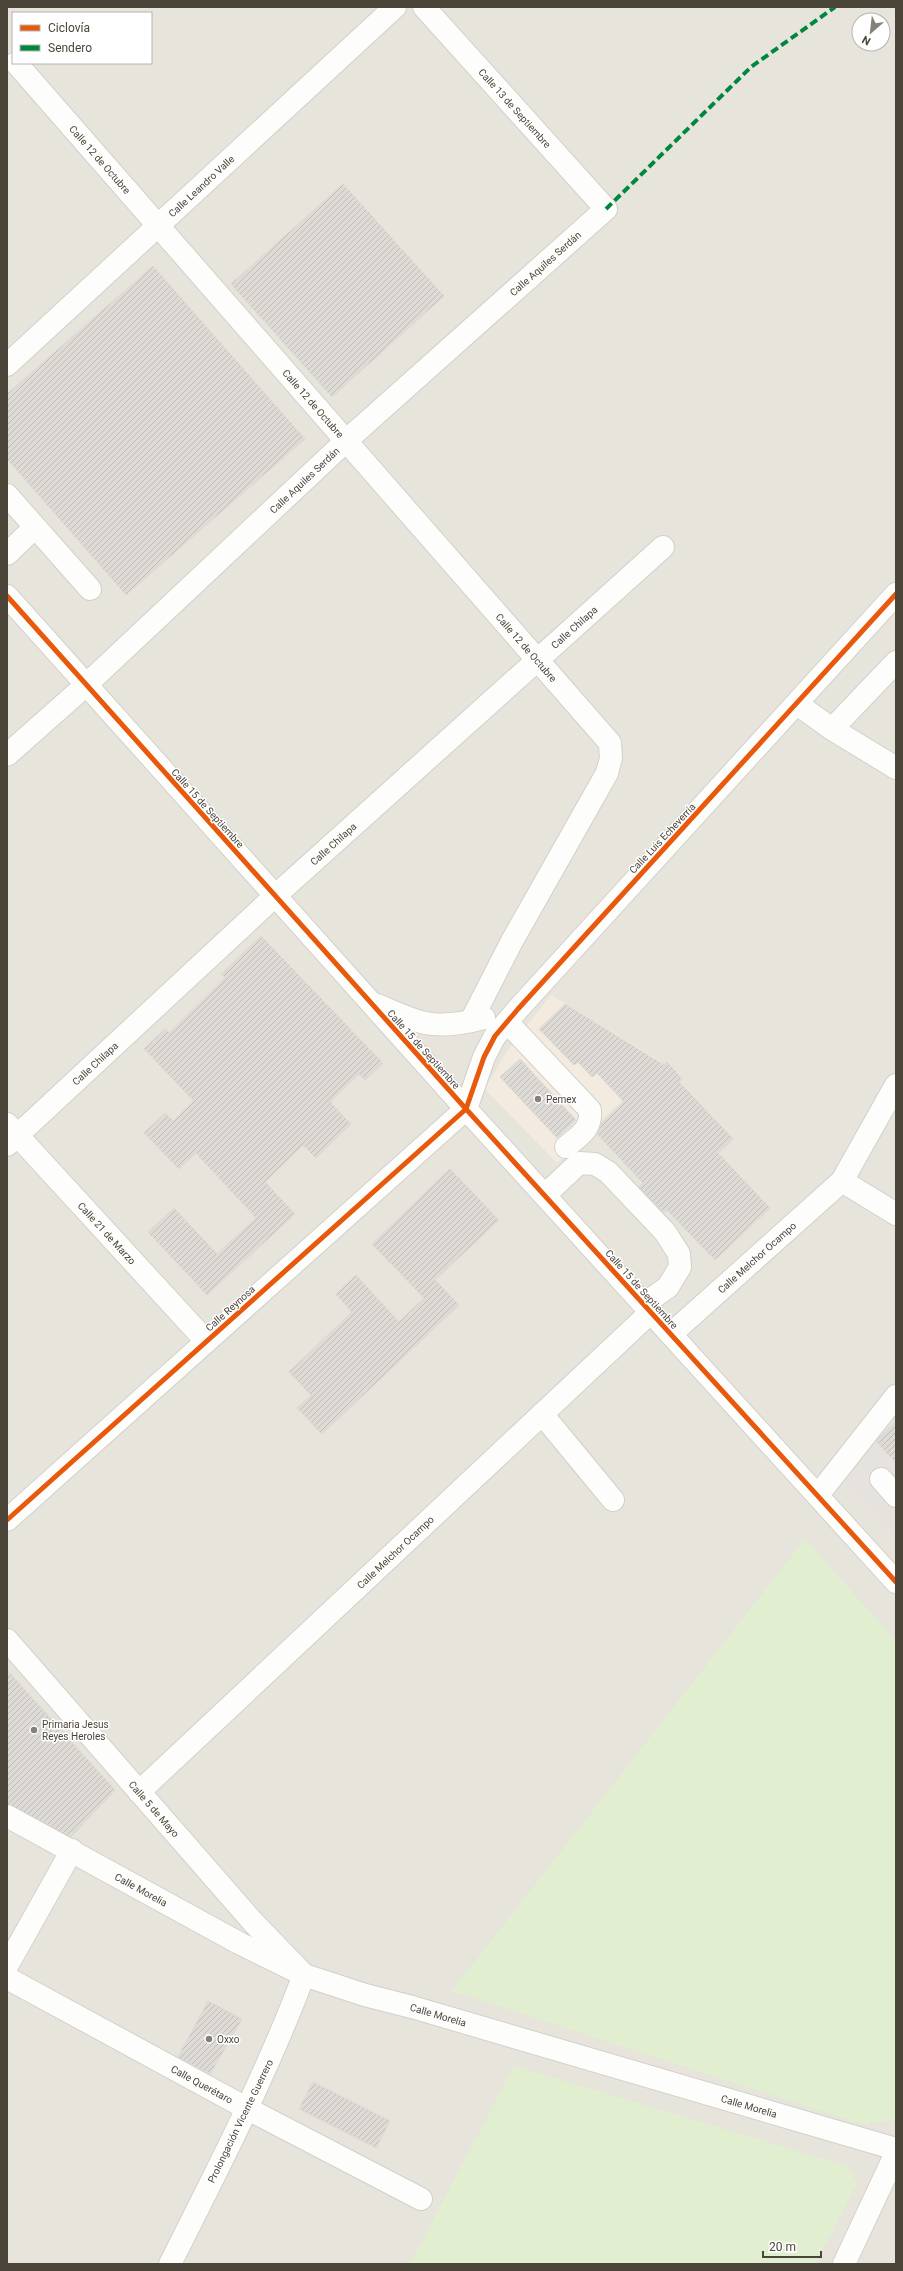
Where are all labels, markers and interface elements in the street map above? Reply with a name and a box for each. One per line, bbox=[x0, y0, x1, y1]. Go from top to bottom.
legend bbox=[12, 12, 152, 64]
north arrow bbox=[851, 12, 891, 52]
text: Ciclovía bbox=[48, 21, 90, 35]
text: N bbox=[860, 33, 873, 48]
text: Sendero bbox=[48, 41, 92, 55]
street label: Calle 13 de Septiembre bbox=[476, 67, 553, 150]
street label: Calle 12 de Octubre bbox=[67, 123, 133, 196]
street label: Calle Leandro Valle bbox=[166, 153, 236, 219]
street label: Calle Aquiles Serdán bbox=[508, 229, 583, 298]
street label: Calle 12 de Octubre bbox=[280, 367, 346, 440]
street label: Calle Aquiles Serdán bbox=[268, 445, 342, 516]
street label: Calle Chilapa bbox=[549, 604, 600, 651]
street label: Calle 12 de Octubre bbox=[493, 611, 559, 684]
street label: Calle 15 de Septiembre bbox=[169, 767, 246, 850]
street label: Calle Luis Echeverría bbox=[627, 801, 698, 876]
street label: Calle Chilapa bbox=[308, 821, 359, 868]
street label: Calle 15 de Septiembre bbox=[385, 1008, 462, 1091]
street label: Calle Chilapa bbox=[70, 1040, 120, 1087]
marker: Pemex bbox=[533, 1094, 543, 1104]
place label: Pemex bbox=[546, 1094, 577, 1105]
street label: Calle 21 de Marzo bbox=[76, 1200, 138, 1267]
street label: Calle Melchor Ocampo bbox=[716, 1220, 799, 1296]
street label: Calle 15 de Septiembre bbox=[603, 1248, 680, 1331]
street label: Calle Reynosa bbox=[203, 1283, 257, 1333]
street label: Calle Melchor Ocampo bbox=[355, 1513, 436, 1591]
place label: Primaria Jesus Reyes Heroles bbox=[42, 1719, 109, 1742]
marker: Primaria Jesus Reyes Heroles bbox=[29, 1725, 39, 1735]
street label: Calle 5 de Mayo bbox=[126, 1779, 181, 1840]
street label: Calle Morelia bbox=[113, 1871, 169, 1909]
street label: Calle Morelia bbox=[409, 2002, 467, 2029]
marker: Oxxo bbox=[204, 2034, 214, 2044]
place label: Oxxo bbox=[217, 2034, 240, 2045]
street label: Prolongación Vicente Guerrero bbox=[206, 2057, 275, 2185]
street label: Calle Querétaro bbox=[169, 2063, 235, 2106]
street label: Calle Morelia bbox=[720, 2093, 778, 2120]
scale bar bbox=[763, 2233, 821, 2259]
text: 20 m bbox=[769, 2240, 796, 2254]

